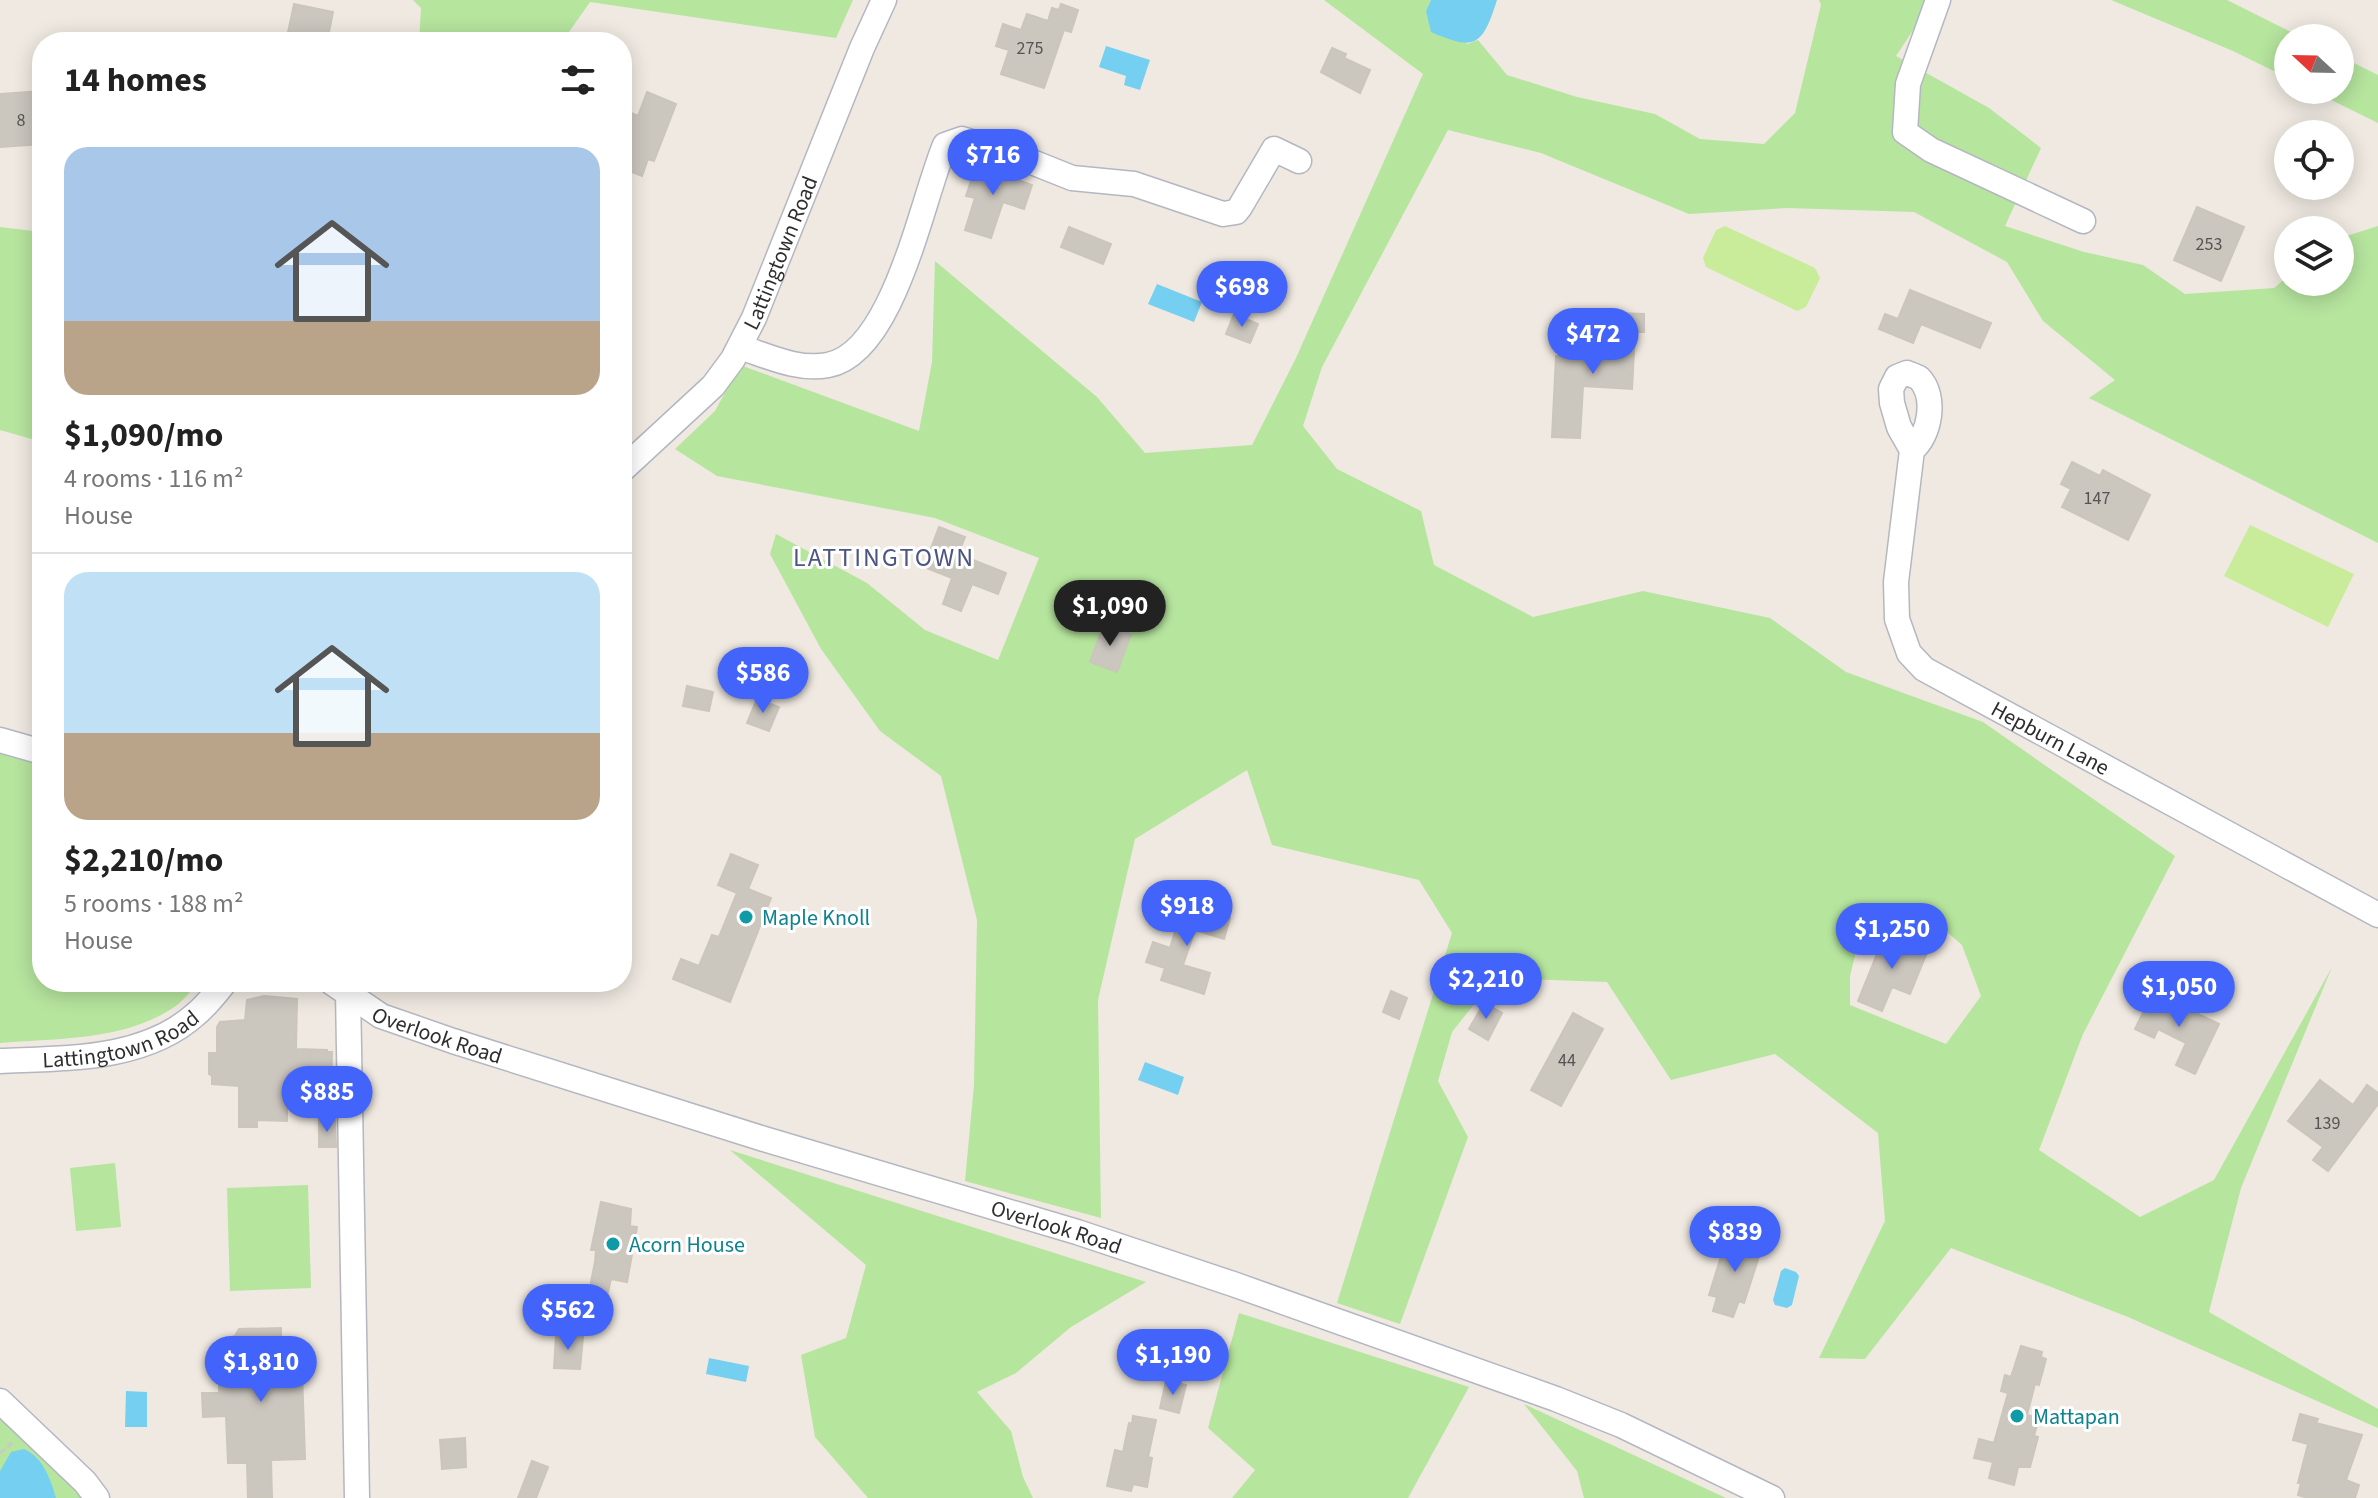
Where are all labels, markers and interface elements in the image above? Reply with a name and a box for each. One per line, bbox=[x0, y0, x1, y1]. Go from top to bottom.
north arrow bbox=[2274, 24, 2354, 104]
map controls bbox=[2274, 24, 2354, 296]
house number: 275 bbox=[1017, 36, 1043, 61]
text: 14 homes bbox=[64, 56, 207, 105]
icon: filters bbox=[556, 58, 600, 102]
house number: 8 bbox=[17, 108, 26, 133]
button: locate bbox=[2274, 120, 2354, 200]
pin: $716 bbox=[946, 129, 1040, 197]
text: $716 bbox=[966, 136, 1020, 173]
street label: Lattingtown Road bbox=[736, 171, 826, 336]
icon: home bbox=[260, 199, 404, 343]
button: layers bbox=[2274, 216, 2354, 296]
house number: 253 bbox=[2196, 232, 2222, 257]
pin: $698 bbox=[1195, 261, 1289, 329]
text: $698 bbox=[1215, 268, 1269, 305]
pin: $472 bbox=[1546, 308, 1640, 376]
text: $472 bbox=[1566, 315, 1620, 352]
text: $1,090/mo bbox=[64, 411, 224, 460]
text: 4 rooms · 116 m² bbox=[64, 460, 243, 497]
house number: 147 bbox=[2084, 486, 2110, 511]
text: House bbox=[64, 497, 133, 534]
district label: LATTINGTOWN bbox=[793, 539, 975, 576]
pin: $1,090 bbox=[1045, 580, 1175, 648]
text: $1,090 bbox=[1072, 587, 1148, 624]
icon: home bbox=[260, 624, 404, 768]
pin: $586 bbox=[716, 647, 810, 715]
text: $586 bbox=[736, 654, 790, 691]
street label: Hepburn Lane bbox=[1985, 693, 2115, 784]
text: $2,210/mo bbox=[64, 836, 224, 885]
pin: $918 bbox=[1140, 880, 1234, 948]
text: 5 rooms · 188 m² bbox=[64, 885, 243, 922]
text: $918 bbox=[1160, 887, 1214, 924]
place label: Maple Knoll bbox=[762, 902, 870, 934]
pin: $1,250 bbox=[1827, 903, 1957, 971]
marker: Maple Knoll bbox=[737, 908, 755, 926]
text: $1,250 bbox=[1854, 910, 1930, 947]
text: House bbox=[64, 922, 133, 959]
pin: $2,210 bbox=[1421, 953, 1551, 1021]
text: $2,210 bbox=[1448, 960, 1524, 997]
pin: $1,050 bbox=[2114, 961, 2244, 1029]
text: $1,050 bbox=[2141, 968, 2217, 1005]
street label: Overlook Road bbox=[365, 999, 506, 1073]
street label: Lattingtown Road bbox=[42, 1003, 206, 1076]
house number: 44 bbox=[1558, 1048, 1576, 1073]
pin: $885 bbox=[280, 1066, 374, 1134]
text: $885 bbox=[300, 1073, 354, 1110]
house number: 139 bbox=[2314, 1111, 2340, 1136]
street label: Overlook Road bbox=[987, 1192, 1126, 1263]
pin: $839 bbox=[1688, 1206, 1782, 1274]
text: $839 bbox=[1708, 1213, 1762, 1250]
place label: Acorn House bbox=[629, 1229, 745, 1261]
marker: Acorn House bbox=[604, 1235, 622, 1253]
pin: $562 bbox=[521, 1284, 615, 1352]
text: $562 bbox=[541, 1291, 595, 1328]
pin: $1,190 bbox=[1108, 1329, 1238, 1397]
pin: $1,810 bbox=[196, 1336, 326, 1404]
text: $1,190 bbox=[1135, 1336, 1211, 1373]
text: $1,810 bbox=[223, 1343, 299, 1380]
place label: Mattapan bbox=[2033, 1401, 2120, 1433]
marker: Mattapan bbox=[2008, 1407, 2026, 1425]

